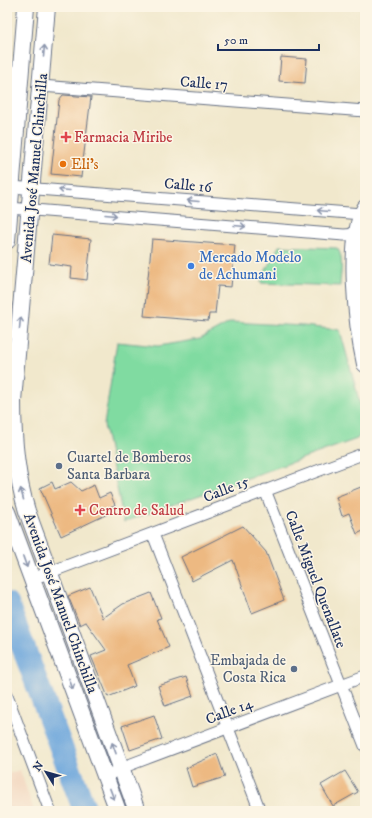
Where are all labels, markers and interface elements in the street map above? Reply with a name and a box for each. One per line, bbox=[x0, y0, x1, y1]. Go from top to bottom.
scale bar bbox=[218, 26, 319, 52]
text: 50 m bbox=[224, 33, 248, 48]
one-way arrow bbox=[40, 45, 47, 58]
street label: Avenida José Manuel Chinchilla bbox=[17, 72, 52, 264]
street label: Calle 17 bbox=[179, 72, 229, 95]
place label: Farmacia Miribe bbox=[74, 128, 173, 147]
marker: Farmacia Miribe bbox=[61, 132, 71, 142]
place label: Eli's bbox=[71, 155, 99, 174]
marker: Eli's bbox=[58, 159, 68, 169]
street label: Calle 16 bbox=[163, 174, 214, 197]
one-way arrow bbox=[58, 187, 71, 194]
one-way arrow bbox=[187, 197, 200, 204]
one-way arrow bbox=[317, 208, 330, 215]
one-way arrow bbox=[104, 212, 117, 219]
one-way arrow bbox=[234, 223, 247, 230]
place label: Mercado Modelo de Achumani bbox=[199, 248, 301, 284]
marker: Mercado Modelo de Achumani bbox=[186, 261, 196, 271]
one-way arrow bbox=[16, 317, 24, 330]
place label: Cuartel de Bomberos Santa Barbara bbox=[67, 448, 191, 484]
marker: Cuartel de Bomberos Santa Barbara bbox=[54, 461, 64, 471]
street label: Calle 15 bbox=[201, 472, 252, 507]
one-way arrow bbox=[18, 488, 25, 501]
place label: Centro de Salud bbox=[89, 501, 185, 520]
marker: Centro de Salud bbox=[74, 504, 86, 516]
street label: Calle Miguel Quenallate bbox=[281, 508, 351, 651]
street label: Avenida José Manuel Chinchilla bbox=[19, 510, 102, 696]
one-way arrow bbox=[22, 556, 30, 568]
place label: Embajada de Costa Rica bbox=[210, 651, 287, 687]
marker: Embajada de Costa Rica bbox=[289, 664, 299, 674]
one-way arrow bbox=[67, 678, 75, 690]
street label: Calle 14 bbox=[203, 694, 256, 729]
one-way arrow bbox=[109, 743, 117, 755]
north arrow bbox=[26, 752, 66, 792]
text: N bbox=[31, 759, 47, 774]
one-way arrow bbox=[108, 787, 116, 799]

